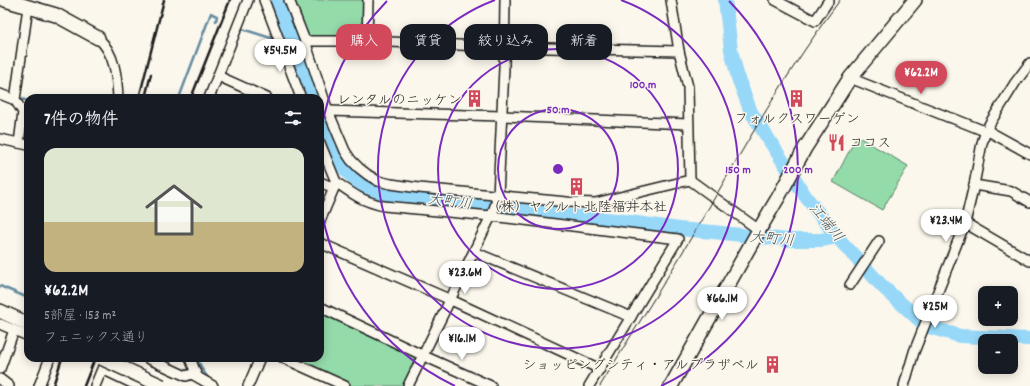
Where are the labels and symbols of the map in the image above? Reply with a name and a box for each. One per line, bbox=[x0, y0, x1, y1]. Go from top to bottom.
pin: ¥54.5M bbox=[247, 39, 313, 73]
pin: ¥62.2M bbox=[888, 61, 954, 95]
text: 100 m bbox=[630, 77, 656, 94]
building icon: フォルクスワーゲン bbox=[787, 88, 807, 108]
building icon: レンタルのニッケン bbox=[465, 89, 485, 109]
place label: レンタルのニッケン bbox=[337, 91, 462, 111]
text: 50 m bbox=[546, 102, 570, 119]
place label: フォルクスワーゲン bbox=[734, 110, 860, 130]
restaurant icon: ココス bbox=[826, 132, 846, 152]
place label: ココス bbox=[849, 134, 891, 154]
centre of rings bbox=[551, 162, 565, 176]
text: 150 m bbox=[725, 162, 751, 179]
text: 200 m bbox=[783, 162, 813, 179]
building icon: （株）ヤクルト北陸福井本社 bbox=[567, 176, 587, 196]
water label: 大町川 bbox=[426, 189, 473, 217]
place label: （株）ヤクルト北陸福井本社 bbox=[486, 198, 668, 218]
water label: 江端川 bbox=[803, 199, 848, 248]
pin: ¥23.4M bbox=[913, 209, 979, 243]
water label: 大町川 bbox=[748, 227, 795, 253]
pin: ¥23.6M bbox=[432, 261, 498, 295]
pin: ¥66.1M bbox=[689, 287, 755, 321]
pin: ¥25M bbox=[911, 295, 959, 329]
pin: ¥16.1M bbox=[429, 327, 495, 361]
building icon: ショッピングシティ・アルプラザベル bbox=[762, 354, 782, 374]
place label: ショッピングシティ・アルプラザベル bbox=[522, 356, 759, 376]

